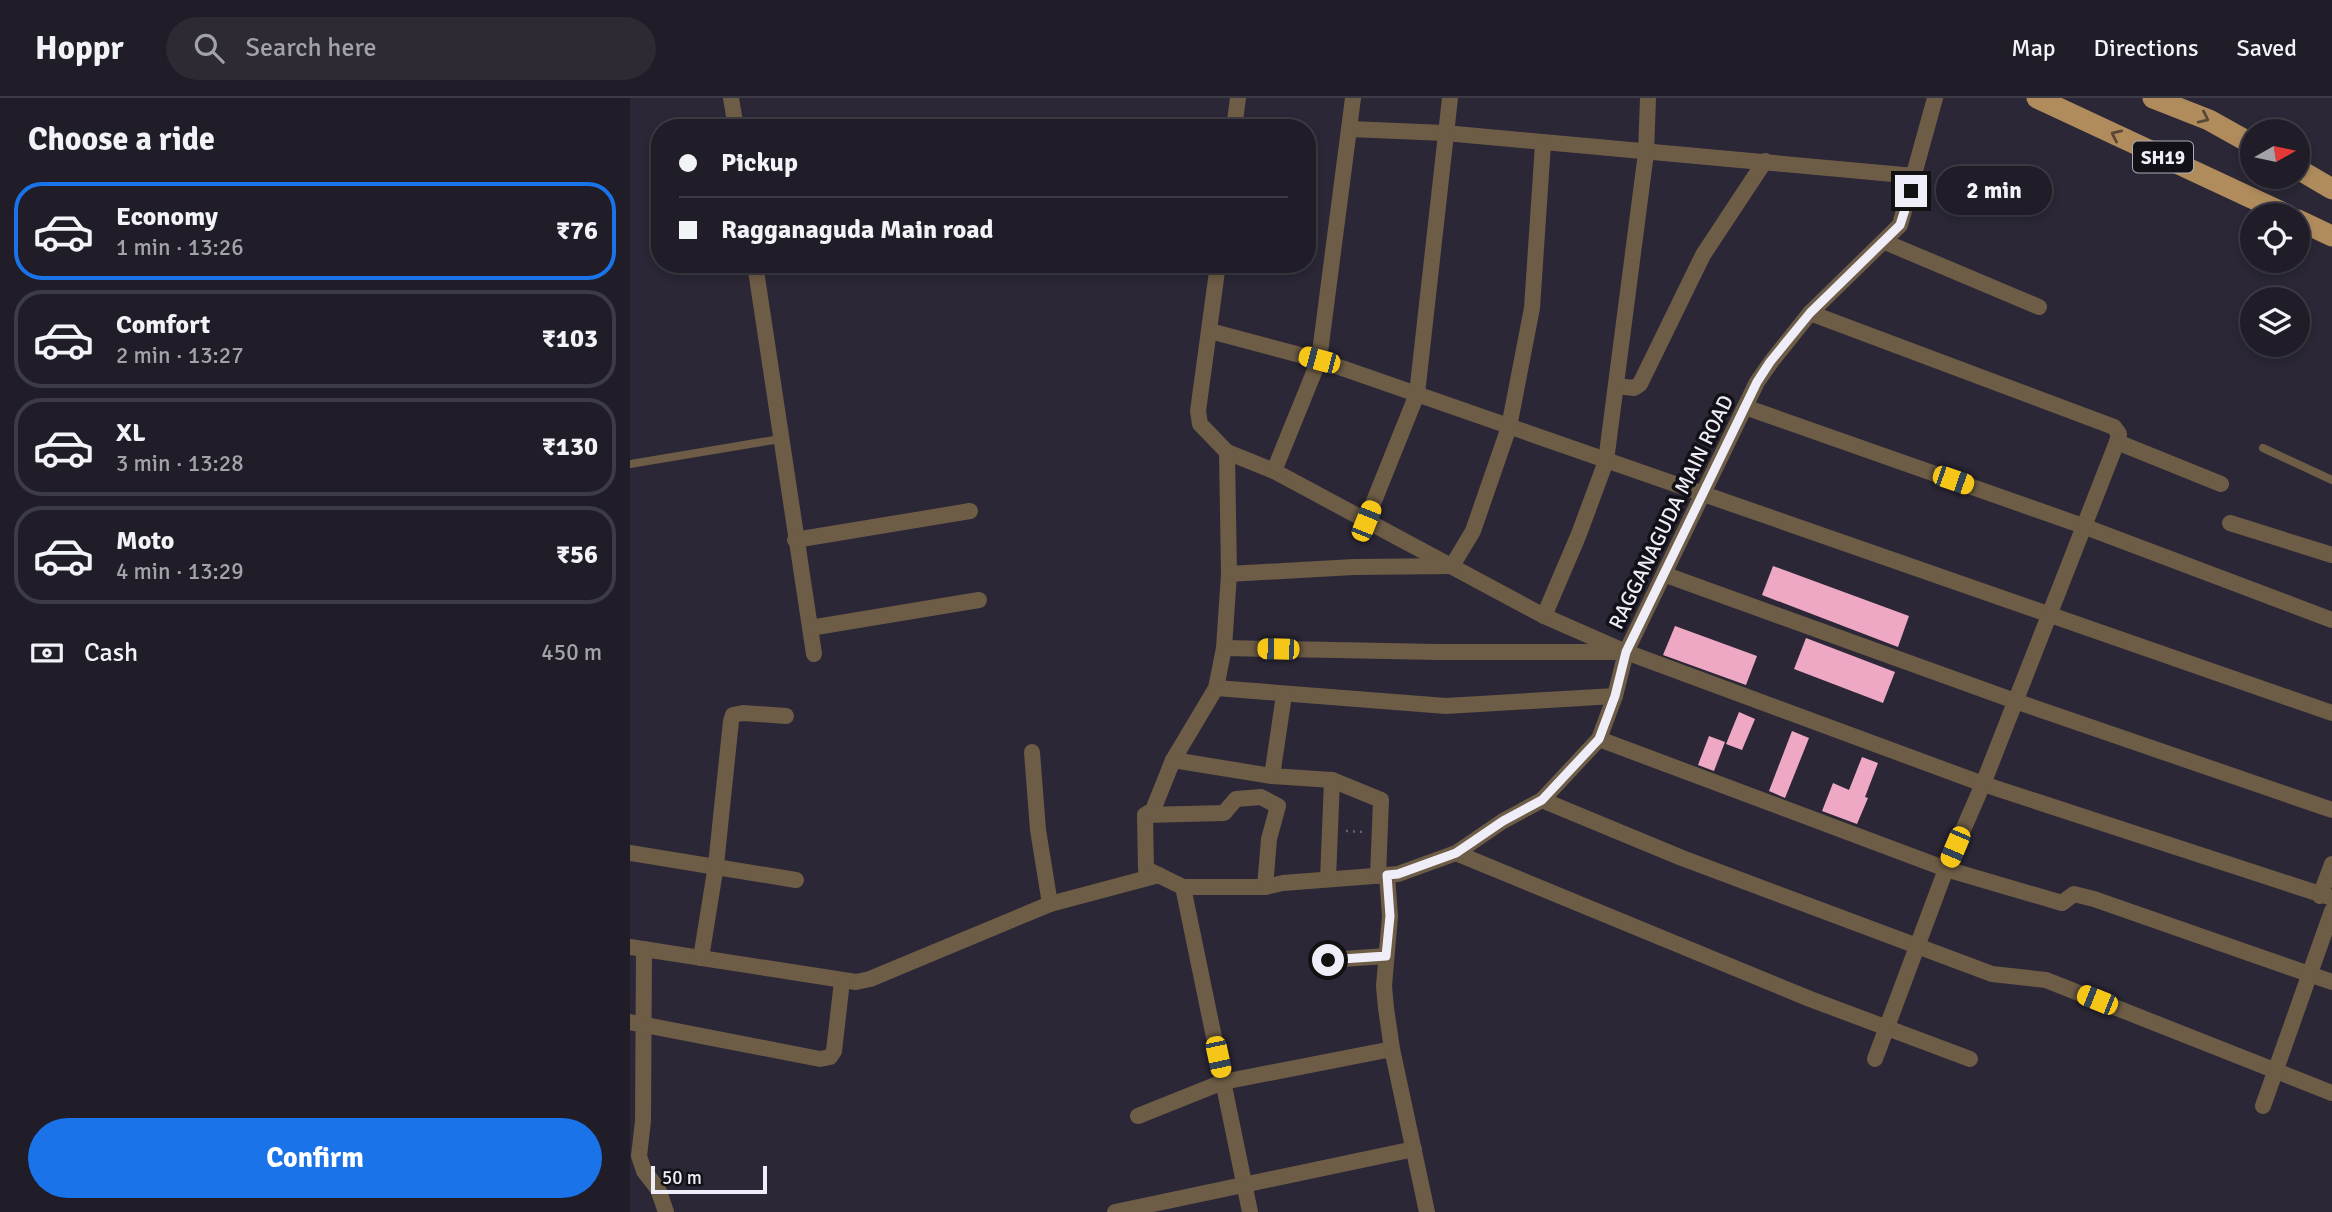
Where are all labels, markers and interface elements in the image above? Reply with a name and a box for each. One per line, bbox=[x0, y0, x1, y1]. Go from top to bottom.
search box bbox=[166, 17, 656, 80]
text: Hoppr bbox=[35, 28, 124, 69]
icon: search bbox=[190, 29, 228, 67]
text: Search here bbox=[246, 32, 377, 64]
text: Map bbox=[2011, 33, 2056, 63]
text: Directions bbox=[2094, 33, 2199, 63]
text: Saved bbox=[2237, 33, 2297, 63]
one-way arrow bbox=[2197, 110, 2209, 124]
north arrow bbox=[2240, 119, 2310, 189]
map controls bbox=[2240, 119, 2310, 357]
text: Choose a ride bbox=[28, 120, 215, 159]
one-way arrow bbox=[2110, 129, 2123, 143]
road number: SH19 bbox=[2133, 142, 2193, 172]
text: Pickup bbox=[721, 147, 798, 179]
callout: 2 min bbox=[1936, 166, 2051, 216]
route end bbox=[1895, 175, 1927, 207]
text: 2 min bbox=[1966, 176, 2022, 205]
icon: car bbox=[32, 200, 95, 263]
text: Economy bbox=[116, 201, 218, 233]
button: locate bbox=[2240, 203, 2310, 273]
text: Ragganaguda Main road bbox=[721, 214, 994, 246]
text: ₹76 bbox=[556, 215, 598, 247]
text: 1 min · 13:26 bbox=[116, 233, 244, 262]
button: layers bbox=[2240, 287, 2310, 357]
icon: car bbox=[32, 308, 95, 371]
text: Comfort bbox=[116, 309, 210, 341]
text: ₹103 bbox=[542, 323, 598, 355]
text: 2 min · 13:27 bbox=[116, 341, 244, 370]
car bbox=[1296, 344, 1343, 376]
street label: RAGGANAGUDA MAIN ROAD bbox=[1603, 391, 1739, 633]
icon: car bbox=[32, 416, 95, 479]
text: XL bbox=[116, 417, 146, 449]
text: ₹130 bbox=[542, 431, 598, 463]
text: 3 min · 13:28 bbox=[116, 449, 244, 478]
car bbox=[1930, 463, 1977, 497]
car bbox=[1349, 498, 1384, 544]
icon: car bbox=[32, 524, 95, 587]
text: Moto bbox=[116, 525, 174, 557]
text: ₹56 bbox=[556, 539, 598, 571]
text: 4 min · 13:29 bbox=[116, 557, 244, 586]
icon: cash bbox=[28, 634, 66, 672]
text: Cash bbox=[84, 637, 138, 669]
text: 450 m bbox=[541, 638, 602, 667]
car bbox=[1257, 638, 1300, 660]
car bbox=[1938, 824, 1973, 870]
route start bbox=[1312, 944, 1344, 976]
car bbox=[2074, 982, 2121, 1018]
car bbox=[1204, 1034, 1233, 1080]
button: Confirm bbox=[28, 1118, 602, 1198]
scale bar bbox=[651, 1163, 766, 1195]
text: 50 m bbox=[662, 1166, 702, 1190]

